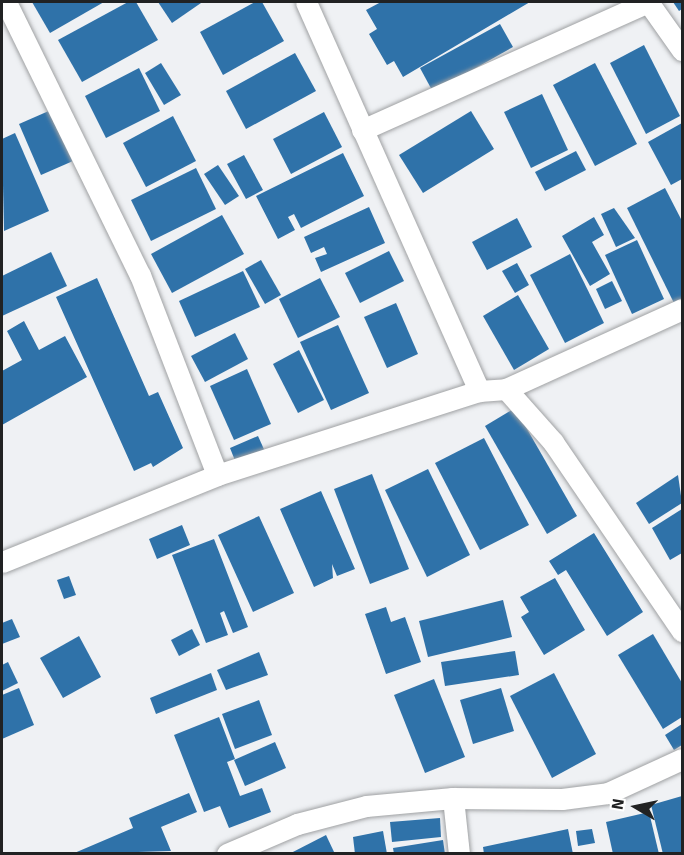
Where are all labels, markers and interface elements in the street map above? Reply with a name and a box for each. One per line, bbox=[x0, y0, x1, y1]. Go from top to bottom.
north arrow bbox=[606, 777, 666, 837]
text: N bbox=[607, 797, 629, 811]

